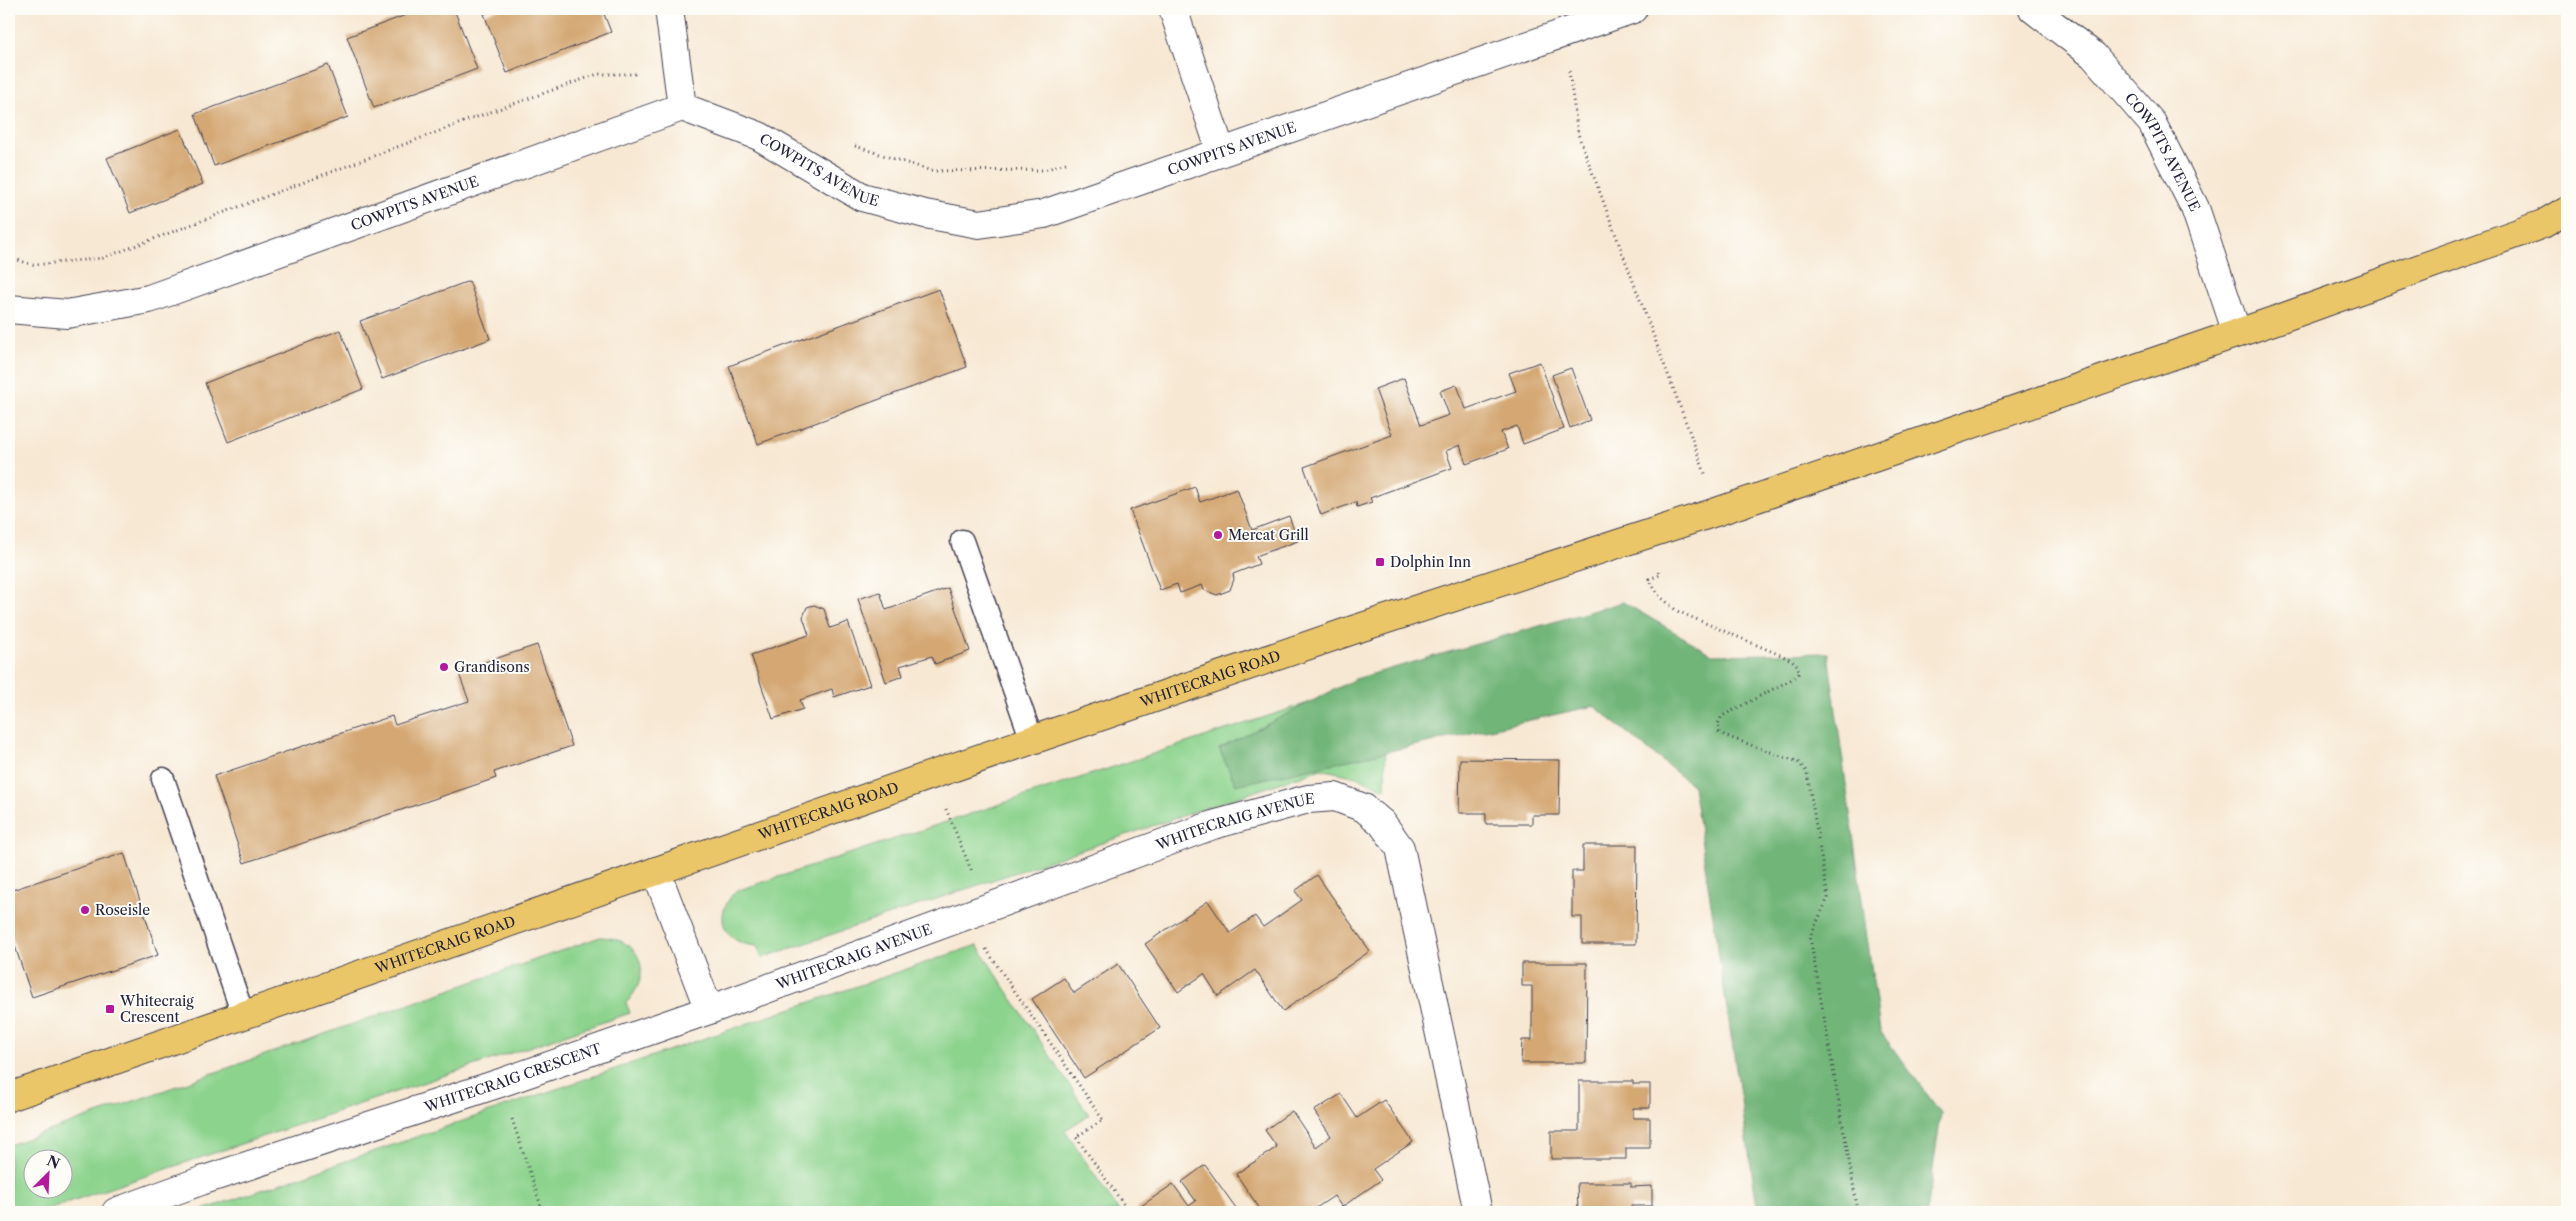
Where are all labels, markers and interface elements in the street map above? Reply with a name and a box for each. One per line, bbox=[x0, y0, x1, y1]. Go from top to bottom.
street label: COWPITS AVENUE bbox=[2121, 89, 2204, 214]
street label: COWPITS AVENUE bbox=[1165, 118, 1299, 179]
street label: COWPITS AVENUE bbox=[756, 129, 881, 210]
street label: COWPITS AVENUE bbox=[348, 172, 481, 235]
place label: Mercat Grill bbox=[1228, 526, 1309, 544]
marker: Mercat Grill bbox=[1212, 529, 1224, 541]
place label: Dolphin Inn bbox=[1390, 553, 1471, 571]
marker: Dolphin Inn bbox=[1374, 556, 1386, 568]
street label: WHITECRAIG ROAD bbox=[1137, 646, 1283, 712]
place label: Grandisons bbox=[454, 658, 530, 676]
marker: Grandisons bbox=[438, 661, 450, 673]
street label: WHITECRAIG ROAD bbox=[755, 778, 901, 844]
street label: WHITECRAIG AVENUE bbox=[1153, 790, 1315, 854]
place label: Roseisle bbox=[95, 901, 150, 919]
marker: Roseisle bbox=[79, 904, 91, 916]
street label: WHITECRAIG ROAD bbox=[372, 912, 518, 978]
street label: WHITECRAIG AVENUE bbox=[773, 920, 934, 994]
place label: Whitecraig Crescent bbox=[119, 992, 194, 1026]
marker: Whitecraig Crescent bbox=[104, 1003, 116, 1015]
street label: WHITECRAIG CRESCENT bbox=[421, 1039, 604, 1116]
north arrow bbox=[22, 1148, 72, 1198]
text: N bbox=[44, 1151, 63, 1173]

